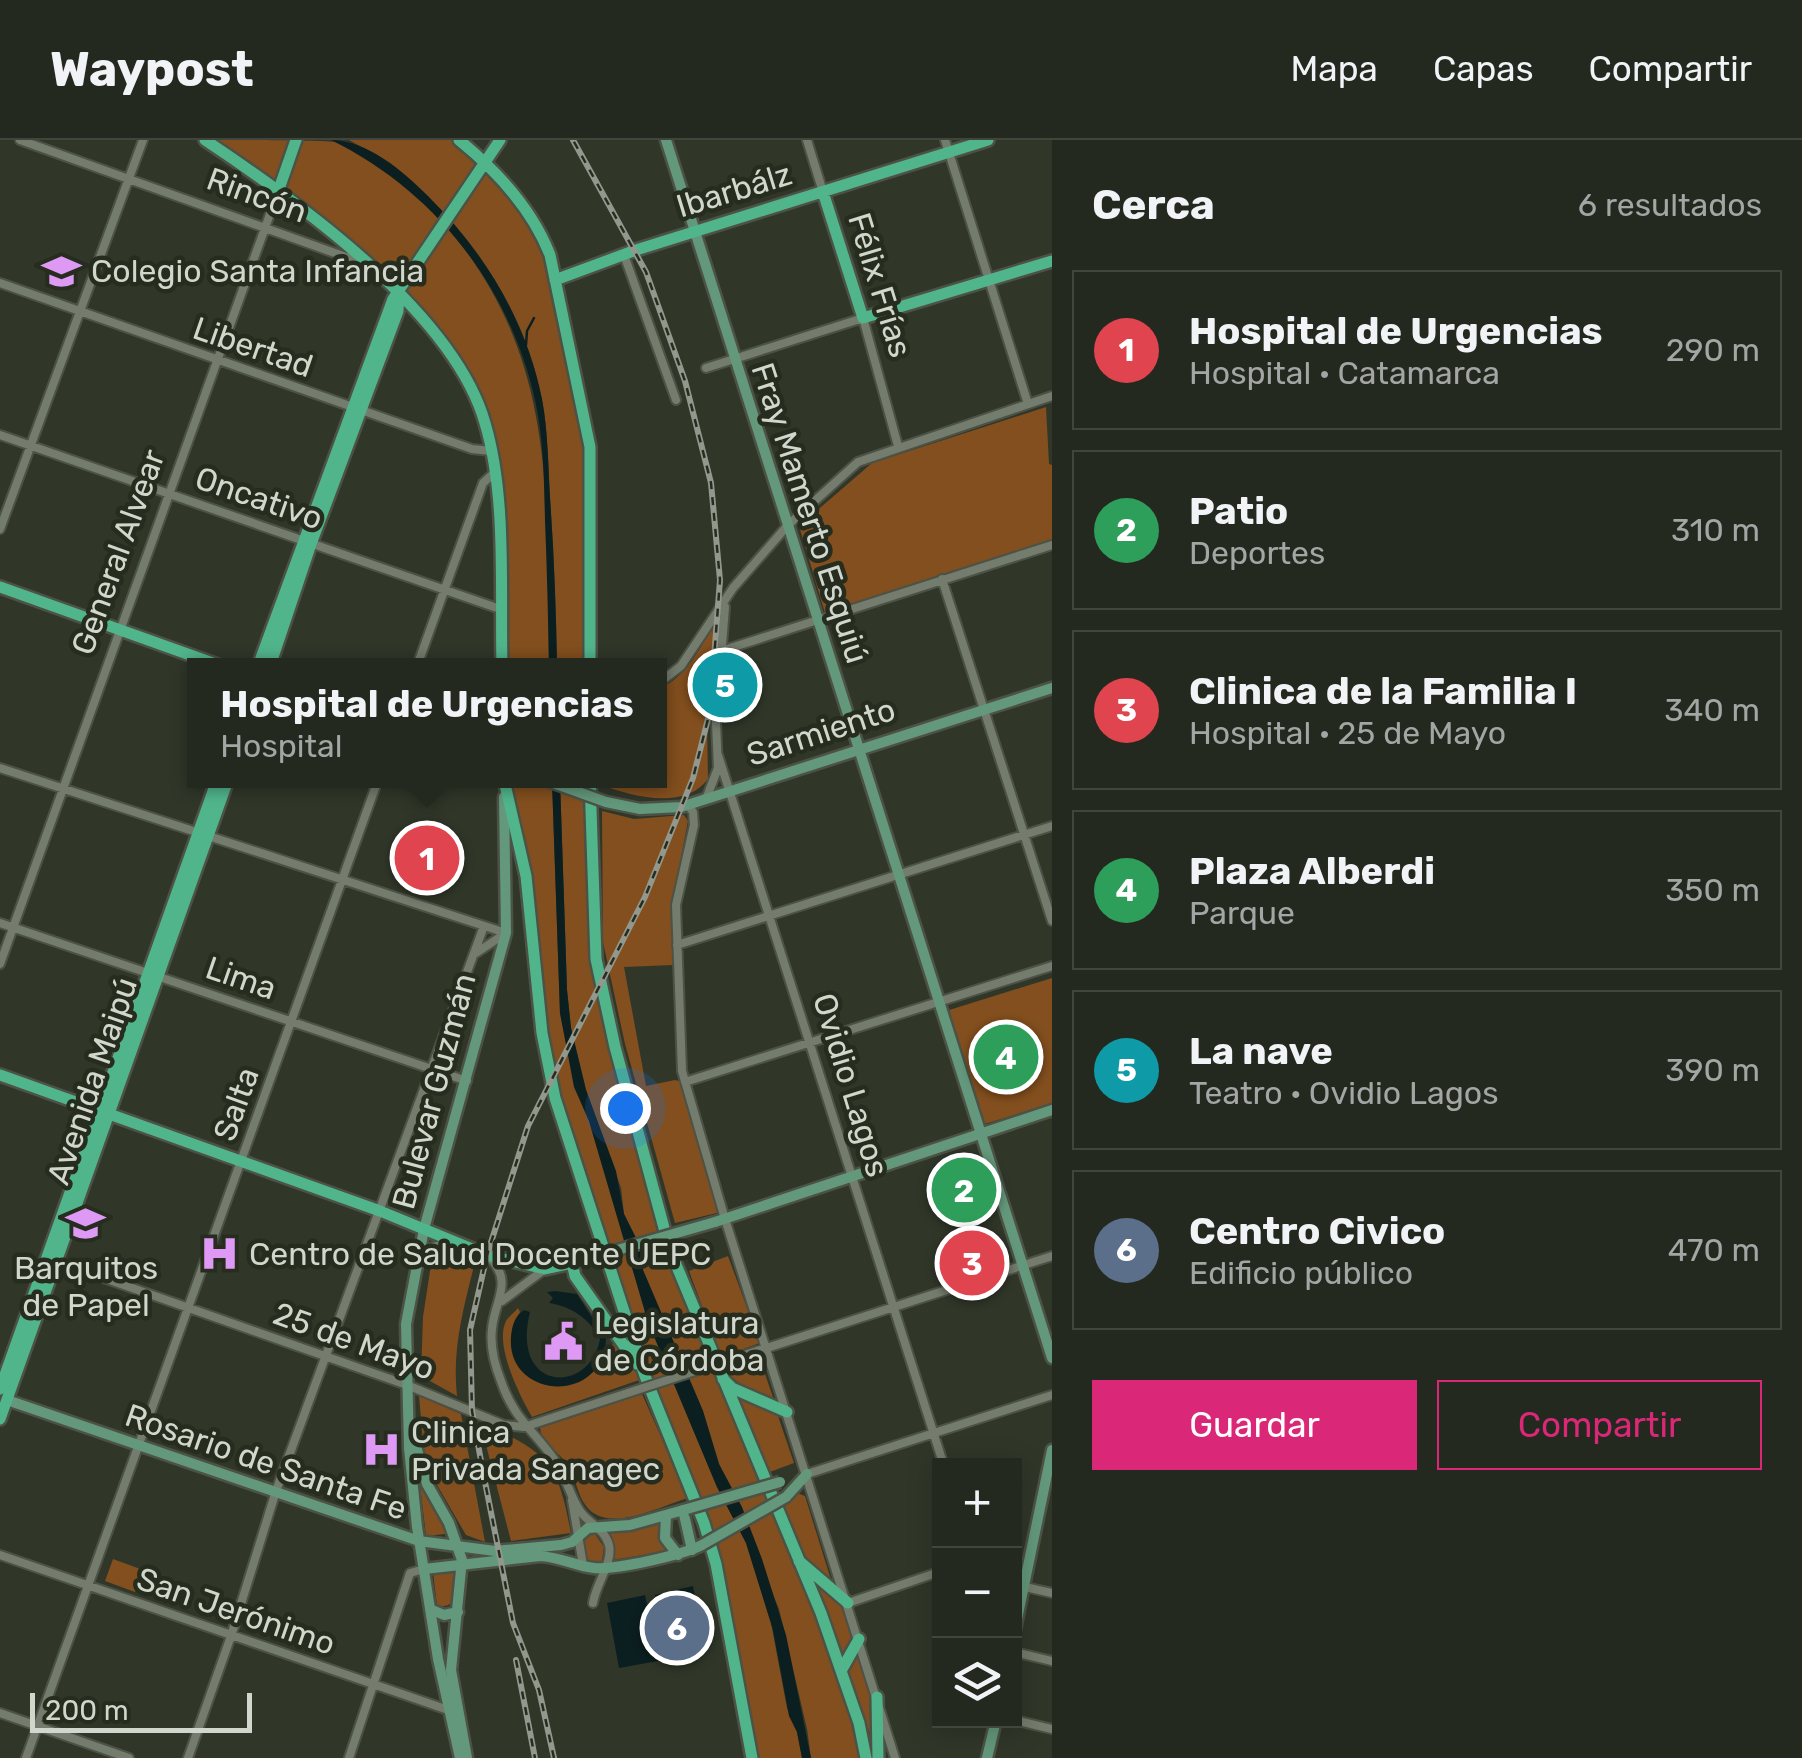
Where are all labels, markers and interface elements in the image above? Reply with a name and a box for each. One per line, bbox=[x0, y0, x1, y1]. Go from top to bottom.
text: Waypost bbox=[50, 41, 254, 98]
text: Mapa bbox=[1291, 48, 1378, 90]
text: Capas bbox=[1433, 48, 1534, 90]
text: Compartir bbox=[1589, 48, 1752, 90]
street label: Ibarbálz bbox=[672, 155, 796, 225]
street label: Rincón bbox=[202, 159, 312, 231]
text: Cerca bbox=[1092, 180, 1215, 230]
text: 6 resultados bbox=[1578, 186, 1762, 224]
street label: Félix Frías bbox=[840, 208, 920, 362]
school or university icon: Colegio Santa Infancia bbox=[40, 250, 82, 292]
place label: Colegio Santa Infancia bbox=[91, 252, 424, 290]
text: Hospital de Urgencias bbox=[1189, 308, 1603, 354]
street label: Libertad bbox=[188, 309, 318, 385]
text: 1 bbox=[1119, 331, 1134, 369]
text: 290 m bbox=[1666, 331, 1760, 369]
text: Hospital · Catamarca bbox=[1189, 354, 1500, 392]
street label: Fray Mamerto Esquiú bbox=[743, 358, 877, 668]
street label: General Alvear bbox=[63, 444, 173, 660]
street label: Oncativo bbox=[190, 459, 328, 537]
text: Patio bbox=[1189, 488, 1288, 534]
text: 2 bbox=[1116, 511, 1137, 549]
text: 310 m bbox=[1671, 511, 1760, 549]
text: Deportes bbox=[1189, 534, 1325, 572]
pin: 5 bbox=[692, 648, 758, 722]
popup bbox=[187, 658, 667, 788]
text: Clinica de la Familia I bbox=[1189, 668, 1577, 714]
text: Hospital de Urgencias bbox=[220, 681, 634, 727]
street label: Sarmiento bbox=[742, 690, 900, 774]
text: 3 bbox=[1116, 691, 1137, 729]
text: 340 m bbox=[1664, 691, 1760, 729]
text: Hospital · 25 de Mayo bbox=[1189, 714, 1506, 752]
text: Hospital bbox=[220, 727, 343, 765]
pin: 1 bbox=[394, 820, 460, 896]
text: Plaza Alberdi bbox=[1189, 848, 1435, 894]
text: 4 bbox=[1116, 871, 1137, 909]
text: 350 m bbox=[1665, 871, 1760, 909]
text: Parque bbox=[1189, 894, 1295, 932]
street label: Lima bbox=[201, 948, 281, 1008]
street label: Bulevar Guzmán bbox=[384, 969, 484, 1213]
street label: Avenida Maipú bbox=[39, 973, 145, 1189]
street label: Ovidio Lagos bbox=[805, 989, 897, 1181]
pin: 4 bbox=[974, 1020, 1038, 1094]
text: La nave bbox=[1189, 1028, 1333, 1074]
text: 5 bbox=[1116, 1051, 1137, 1089]
text: 390 m bbox=[1665, 1051, 1760, 1089]
street label: Salta bbox=[205, 1062, 267, 1146]
text: Teatro · Ovidio Lagos bbox=[1189, 1074, 1498, 1112]
your location bbox=[600, 1083, 651, 1134]
pin: 2 bbox=[932, 1152, 996, 1228]
school or university icon: Barquitos de Papel bbox=[65, 1202, 107, 1244]
text: Centro Civico bbox=[1189, 1208, 1445, 1254]
pin: 3 bbox=[940, 1226, 1004, 1300]
text: 6 bbox=[1116, 1231, 1137, 1269]
text: 470 m bbox=[1668, 1231, 1760, 1269]
hospital icon: Centro de Salud Docente UEPC bbox=[198, 1233, 240, 1275]
place label: Centro de Salud Docente UEPC bbox=[249, 1235, 711, 1273]
place label: Barquitos de Papel bbox=[14, 1249, 158, 1324]
text: Edificio público bbox=[1189, 1254, 1413, 1292]
street label: 25 de Mayo bbox=[268, 1294, 440, 1388]
place label: Legislatura de Córdoba bbox=[594, 1304, 764, 1379]
public building icon: Legislatura de Córdoba bbox=[543, 1320, 585, 1362]
button: Guardar bbox=[1092, 1380, 1417, 1470]
button: Compartir bbox=[1437, 1380, 1762, 1470]
street label: Rosario de Santa Fe bbox=[120, 1396, 412, 1528]
place label: Clinica Privada Sanagec bbox=[411, 1413, 660, 1488]
hospital icon: Clinica Privada Sanagec bbox=[360, 1429, 402, 1471]
map controls bbox=[932, 1458, 1022, 1728]
button: + bbox=[932, 1458, 1022, 1548]
button: − bbox=[932, 1548, 1022, 1638]
street label: San Jerónimo bbox=[132, 1559, 340, 1663]
pin: 6 bbox=[644, 1590, 710, 1666]
button: layers bbox=[932, 1638, 1022, 1728]
scale bar bbox=[30, 1688, 252, 1732]
text: 200 m bbox=[45, 1694, 129, 1727]

